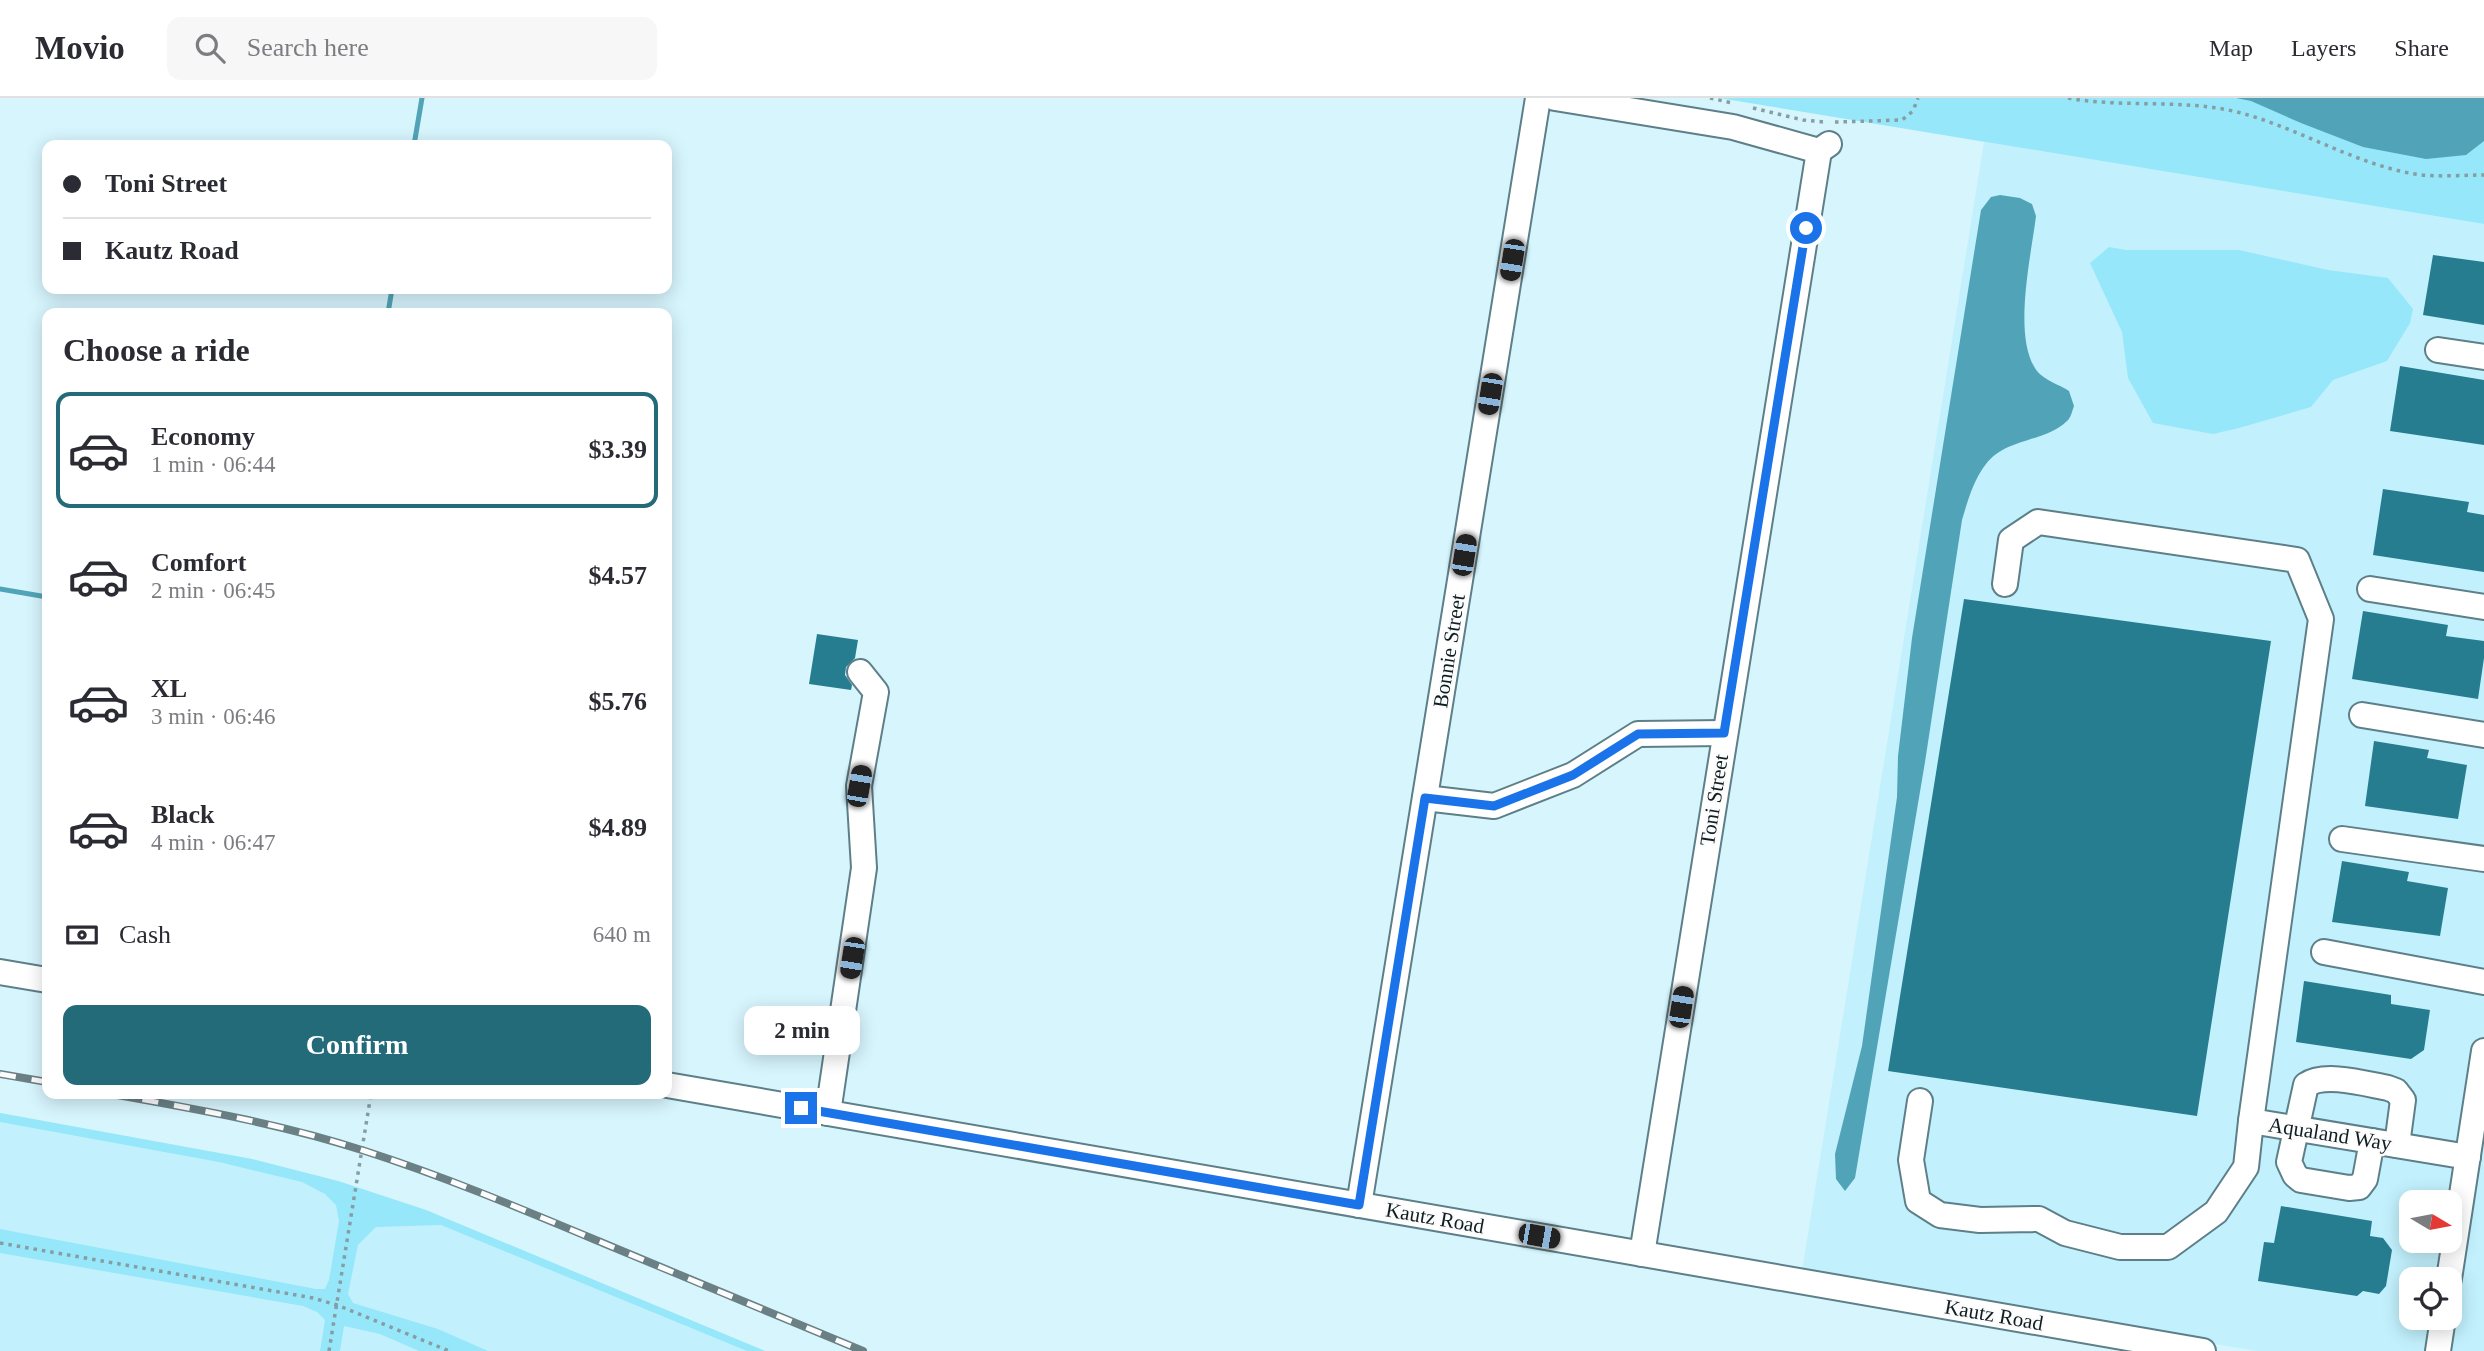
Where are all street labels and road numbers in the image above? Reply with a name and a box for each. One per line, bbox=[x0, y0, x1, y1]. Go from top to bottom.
street label: Bonnie Street bbox=[1428, 592, 1470, 710]
street label: Toni Street bbox=[1695, 752, 1733, 848]
street label: Aqualand Way bbox=[2267, 1112, 2394, 1156]
street label: Kautz Road bbox=[1384, 1198, 1487, 1239]
street label: Kautz Road bbox=[1943, 1295, 2046, 1336]

